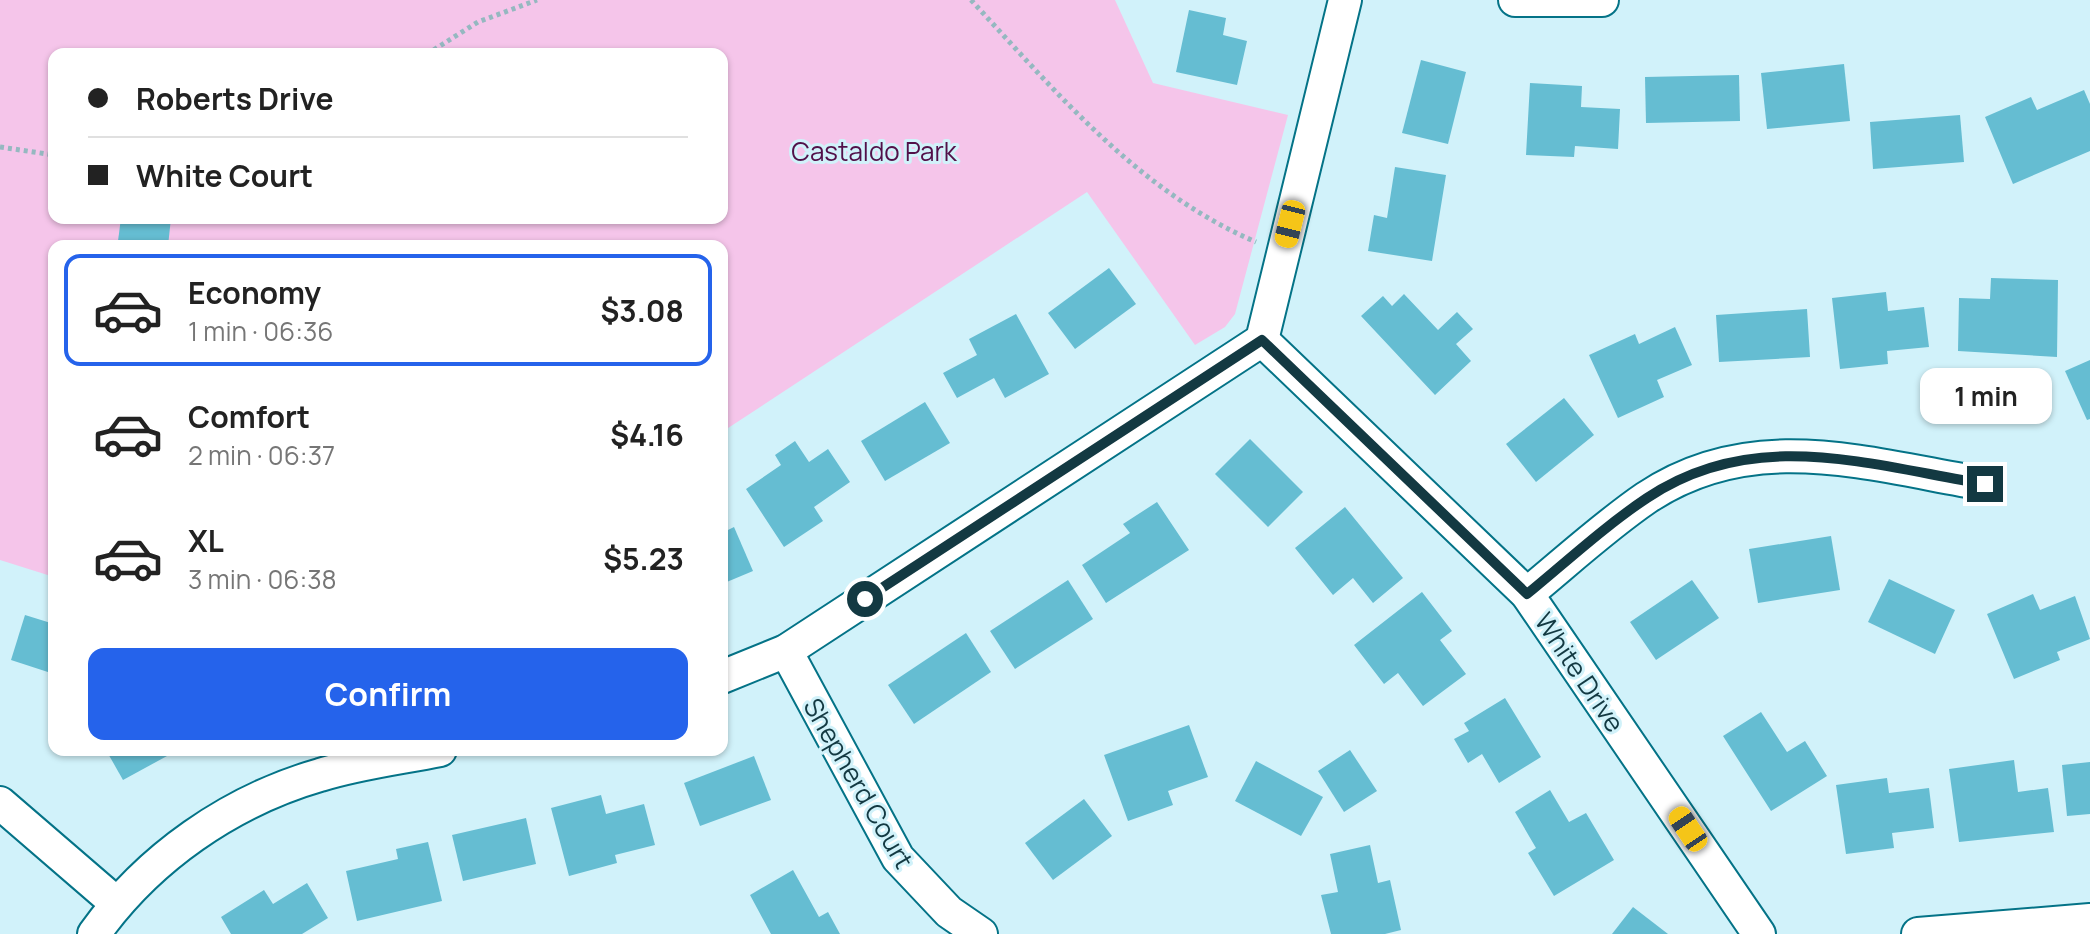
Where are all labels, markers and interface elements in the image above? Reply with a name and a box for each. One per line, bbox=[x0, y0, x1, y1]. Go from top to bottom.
text: Roberts Drive bbox=[136, 78, 334, 119]
park label: Castaldo Park bbox=[791, 133, 958, 169]
text: White Court bbox=[136, 155, 313, 196]
car bbox=[1273, 198, 1307, 250]
text: Economy bbox=[188, 272, 321, 313]
icon: car bbox=[92, 274, 164, 346]
text: $3.08 bbox=[600, 290, 684, 331]
text: 1 min · 06:36 bbox=[188, 313, 333, 349]
callout: 1 min bbox=[1919, 368, 2051, 424]
text: 1 min bbox=[1954, 378, 2018, 414]
text: Comfort bbox=[188, 396, 310, 437]
icon: car bbox=[92, 398, 164, 470]
text: $4.16 bbox=[610, 414, 684, 455]
text: 2 min · 06:37 bbox=[188, 437, 335, 473]
route end bbox=[1967, 466, 2003, 502]
text: XL bbox=[188, 520, 224, 561]
icon: car bbox=[92, 522, 164, 594]
text: $5.23 bbox=[603, 538, 684, 579]
text: 3 min · 06:38 bbox=[188, 561, 337, 597]
route start bbox=[847, 581, 883, 617]
street label: White Drive bbox=[1527, 605, 1633, 739]
button: Confirm bbox=[88, 648, 688, 740]
street label: Shepherd Court bbox=[796, 691, 922, 875]
car bbox=[1665, 802, 1711, 856]

